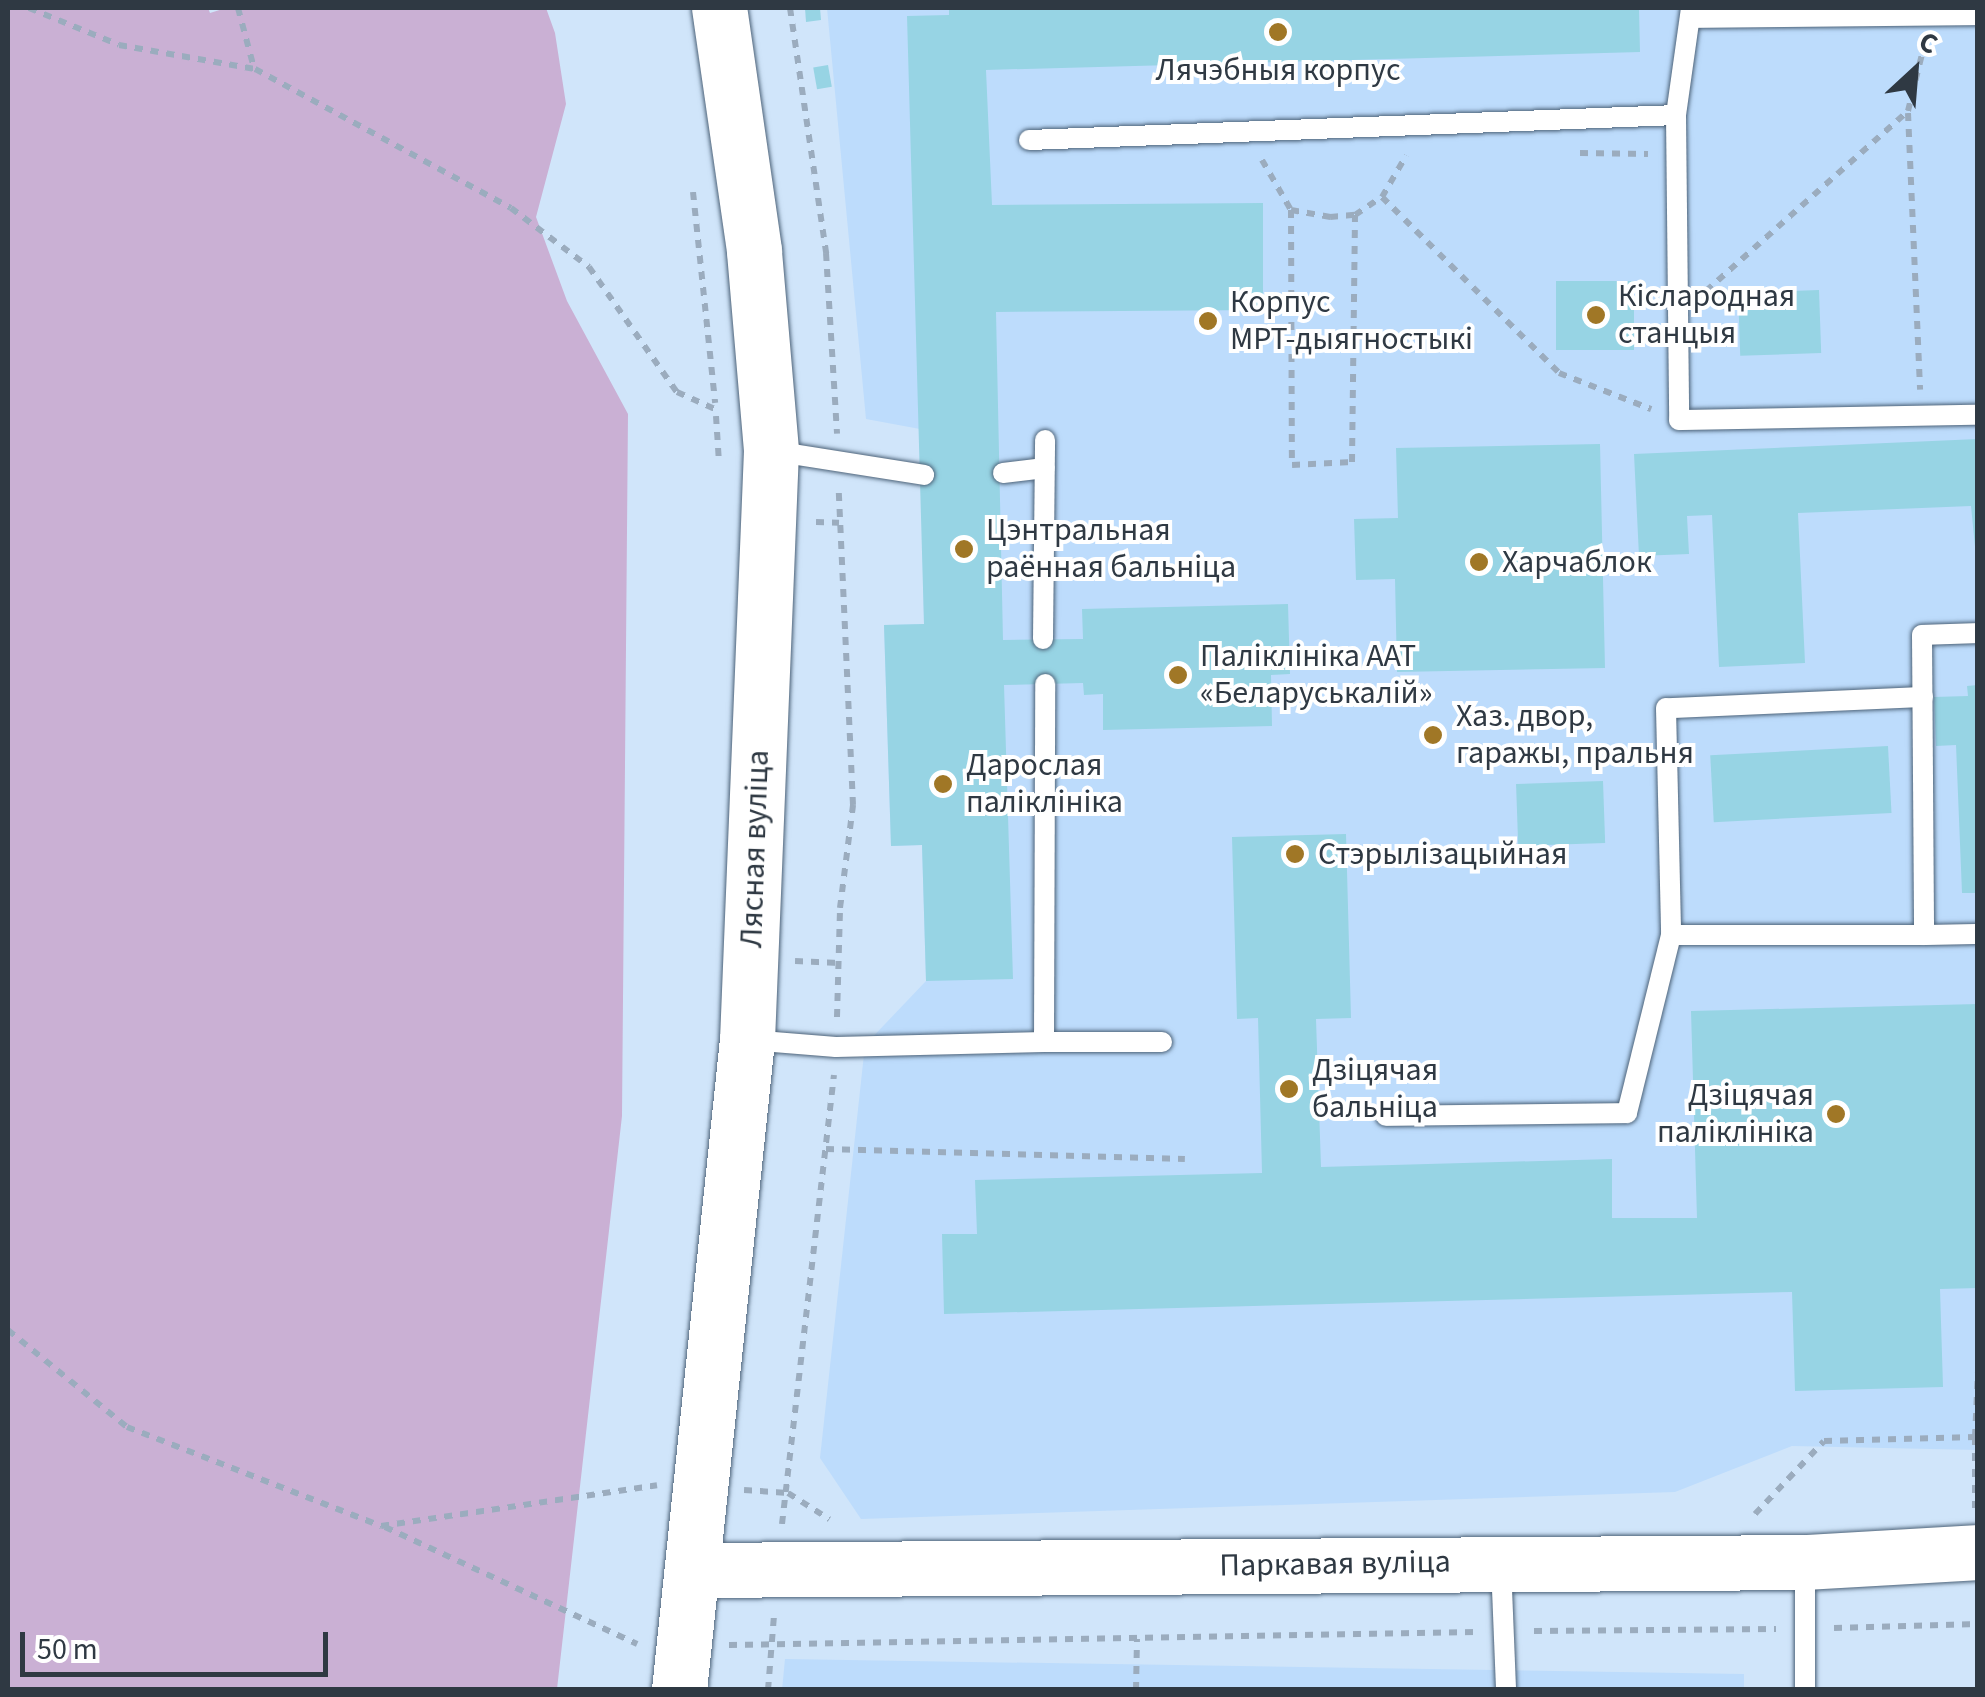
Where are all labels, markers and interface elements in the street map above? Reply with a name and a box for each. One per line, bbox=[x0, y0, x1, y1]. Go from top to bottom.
marker: Лячэбныя корпус bbox=[1265, 19, 1291, 45]
north arrow bbox=[1865, 20, 1965, 120]
text: С bbox=[1912, 21, 1944, 65]
place label: Лячэбныя корпус bbox=[1156, 51, 1400, 89]
place label: Кіслародная станцыя bbox=[1618, 278, 1795, 353]
place label: Корпус МРТ-дыягностыкі bbox=[1230, 284, 1473, 359]
marker: Кіслародная станцыя bbox=[1583, 302, 1609, 328]
marker: Корпус МРТ-дыягностыкі bbox=[1195, 308, 1221, 334]
place label: Цэнтральная раённая бальніца bbox=[986, 512, 1236, 587]
marker: Цэнтральная раённая бальніца bbox=[951, 536, 977, 562]
place label: Харчаблок bbox=[1502, 543, 1652, 581]
marker: Харчаблок bbox=[1466, 549, 1492, 575]
place label: Паліклініка ААТ «Беларуськалій» bbox=[1200, 638, 1432, 713]
marker: Паліклініка ААТ «Беларуськалій» bbox=[1165, 662, 1191, 688]
place label: Хаз. двор, гаражы, пральня bbox=[1456, 698, 1694, 773]
marker: Хаз. двор, гаражы, пральня bbox=[1420, 722, 1446, 748]
place label: Дарослая паліклініка bbox=[966, 747, 1123, 822]
street label: Лясная вуліца bbox=[732, 749, 778, 949]
marker: Дарослая паліклініка bbox=[930, 771, 956, 797]
place label: Стэрылізацыйная bbox=[1318, 835, 1567, 873]
marker: Стэрылізацыйная bbox=[1282, 841, 1308, 867]
place label: Дзіцячая бальніца bbox=[1312, 1052, 1438, 1127]
marker: Дзіцячая бальніца bbox=[1276, 1076, 1302, 1102]
place label: Дзіцячая паліклініка bbox=[1657, 1077, 1814, 1152]
marker: Дзіцячая паліклініка bbox=[1823, 1101, 1849, 1127]
street label: Паркавая вуліца bbox=[1219, 1543, 1451, 1585]
scale bar bbox=[25, 1612, 332, 1674]
text: 50 m bbox=[37, 1628, 98, 1671]

